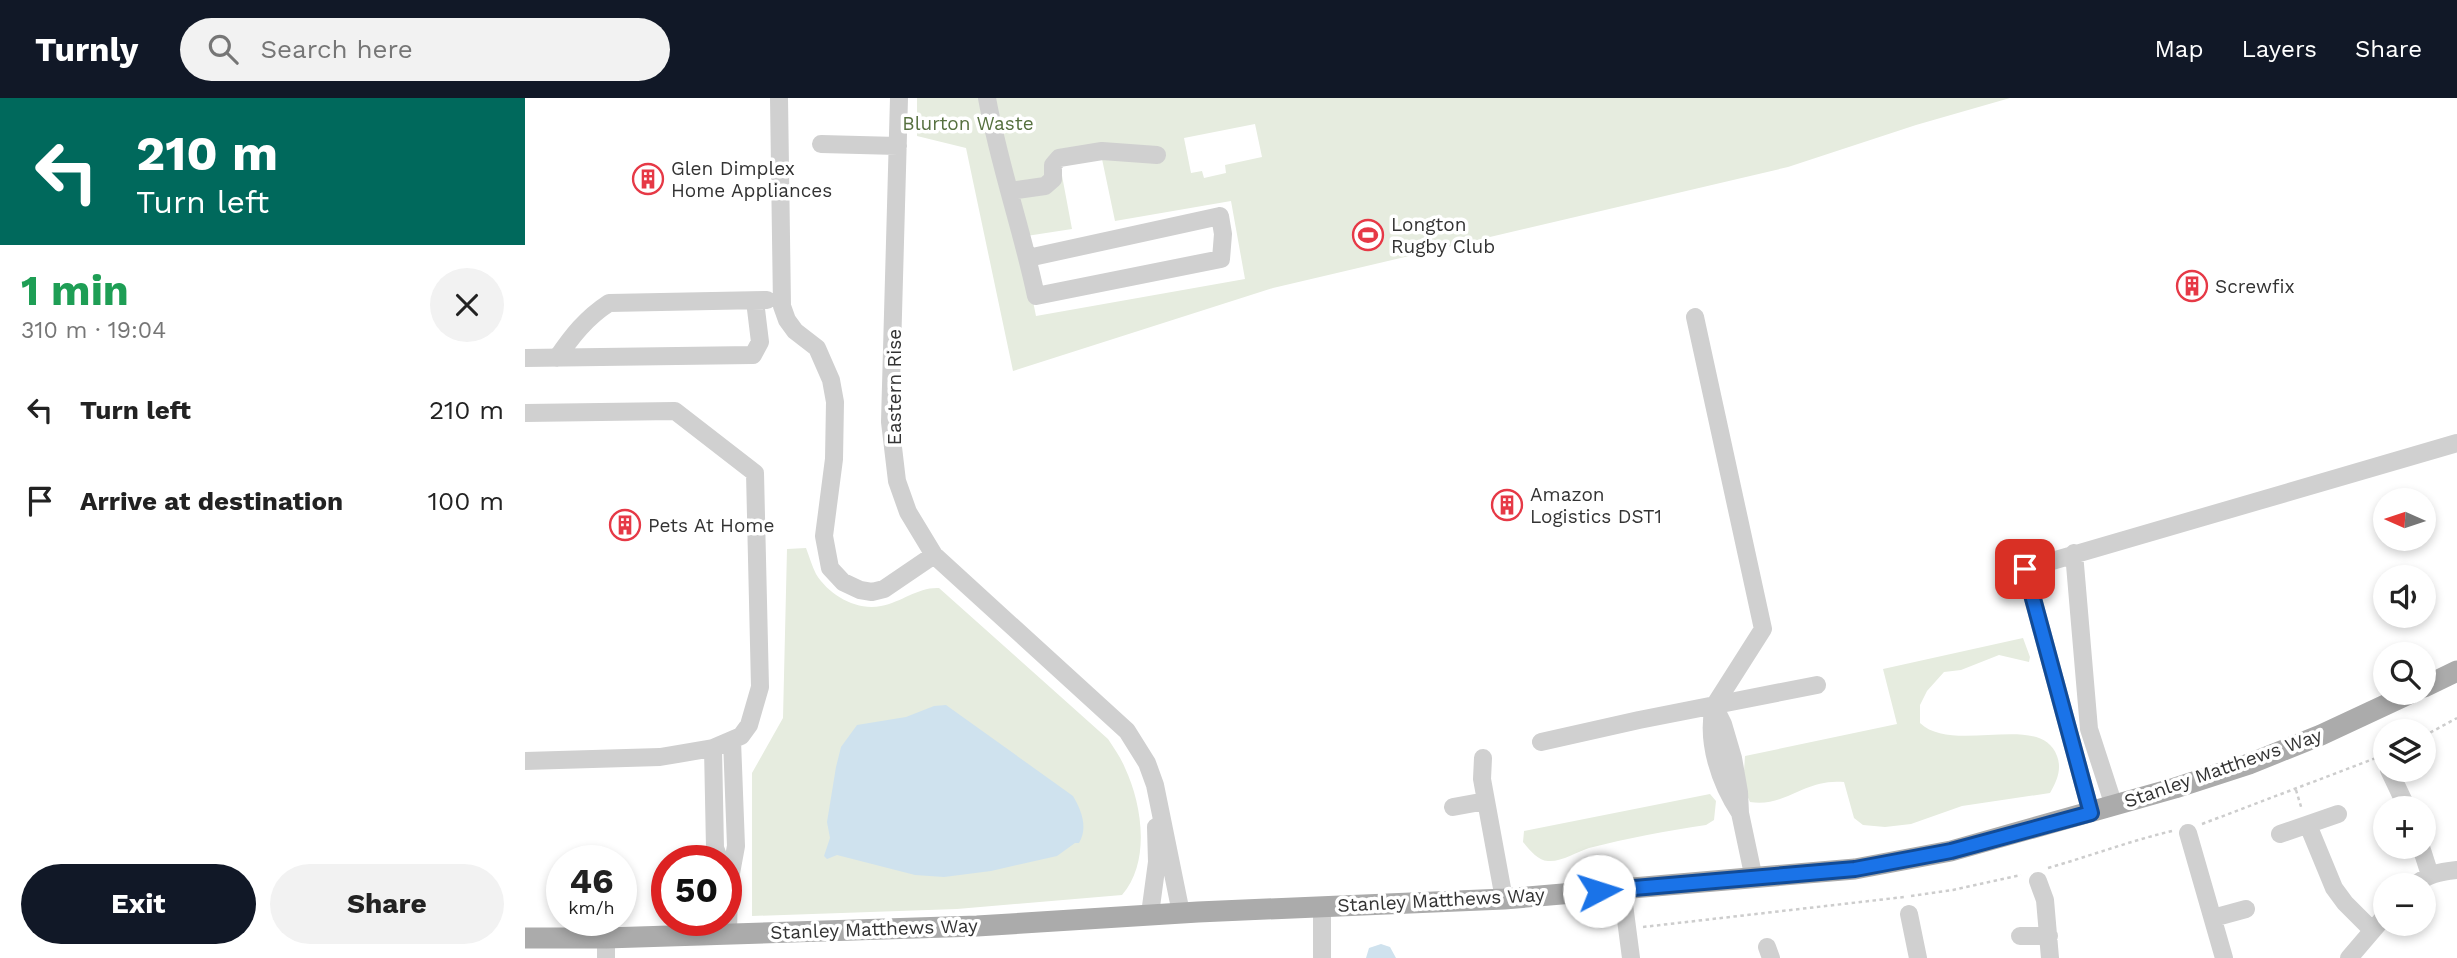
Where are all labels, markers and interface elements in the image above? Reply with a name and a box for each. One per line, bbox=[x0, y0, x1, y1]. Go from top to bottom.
search box bbox=[180, 18, 670, 81]
text: Turnly bbox=[35, 30, 138, 69]
icon: search bbox=[204, 30, 242, 68]
text: Search here bbox=[260, 34, 413, 64]
text: Map bbox=[2155, 35, 2203, 63]
text: Layers bbox=[2241, 35, 2317, 63]
text: Share bbox=[2355, 35, 2422, 63]
park label: Blurton Waste bbox=[902, 112, 1034, 135]
text: 210 m bbox=[136, 124, 278, 182]
icon: left bbox=[21, 126, 112, 217]
place label: Glen Dimplex Home Appliances bbox=[671, 157, 832, 202]
building icon: Glen Dimplex Home Appliances bbox=[631, 162, 665, 196]
text: Turn left bbox=[136, 183, 269, 221]
place label: Longton Rugby Club bbox=[1391, 213, 1495, 258]
sports icon: Longton Rugby Club bbox=[1351, 218, 1385, 252]
text: 1 min bbox=[21, 266, 129, 315]
button: close bbox=[430, 268, 504, 342]
building icon: Screwfix bbox=[2175, 269, 2209, 303]
place label: Screwfix bbox=[2215, 275, 2295, 298]
text: 310 m · 19:04 bbox=[21, 317, 166, 344]
street label: Eastern Rise bbox=[883, 329, 906, 445]
icon: left bbox=[21, 391, 59, 429]
text: Turn left bbox=[80, 395, 191, 425]
text: 210 m bbox=[429, 395, 504, 425]
icon: arrive bbox=[21, 482, 59, 520]
place label: Amazon Logistics DST1 bbox=[1530, 483, 1662, 528]
text: Arrive at destination bbox=[80, 486, 343, 516]
text: 100 m bbox=[428, 486, 504, 516]
building icon: Amazon Logistics DST1 bbox=[1490, 488, 1524, 522]
north arrow bbox=[2373, 488, 2436, 551]
map controls bbox=[2373, 488, 2436, 936]
building icon: Pets At Home bbox=[608, 508, 642, 542]
place label: Pets At Home bbox=[648, 514, 774, 537]
pin bbox=[1995, 539, 2055, 599]
icon: arrive bbox=[2006, 550, 2044, 588]
button: sound bbox=[2373, 565, 2436, 628]
button: search bbox=[2373, 642, 2436, 705]
button: layers bbox=[2373, 719, 2436, 782]
street label: Stanley Matthews Way bbox=[2121, 723, 2325, 813]
button: + bbox=[2373, 796, 2436, 859]
speed limit sign: 50 bbox=[651, 845, 742, 936]
position arrow bbox=[1562, 854, 1636, 928]
text: 46 bbox=[569, 860, 614, 902]
button: Exit bbox=[21, 864, 256, 944]
button: Share bbox=[270, 864, 504, 944]
button: − bbox=[2373, 873, 2436, 936]
street label: Stanley Matthews Way bbox=[1337, 883, 1545, 917]
text: km/h bbox=[568, 897, 615, 918]
street label: Stanley Matthews Way bbox=[770, 914, 978, 944]

